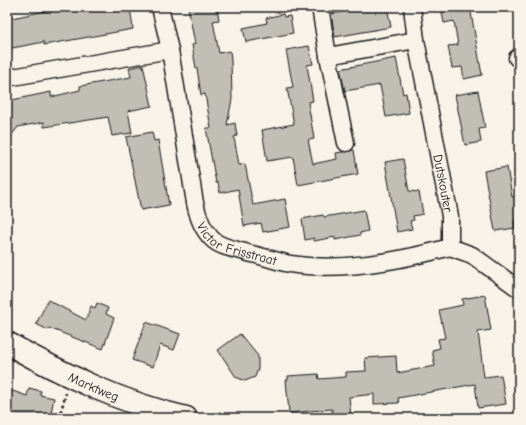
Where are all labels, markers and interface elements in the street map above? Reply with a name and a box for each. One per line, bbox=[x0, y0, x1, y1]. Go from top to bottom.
street label: Dutskouter bbox=[430, 153, 456, 214]
street label: Victor Frisstraat bbox=[194, 220, 280, 269]
street label: Marktweg bbox=[66, 369, 121, 404]

